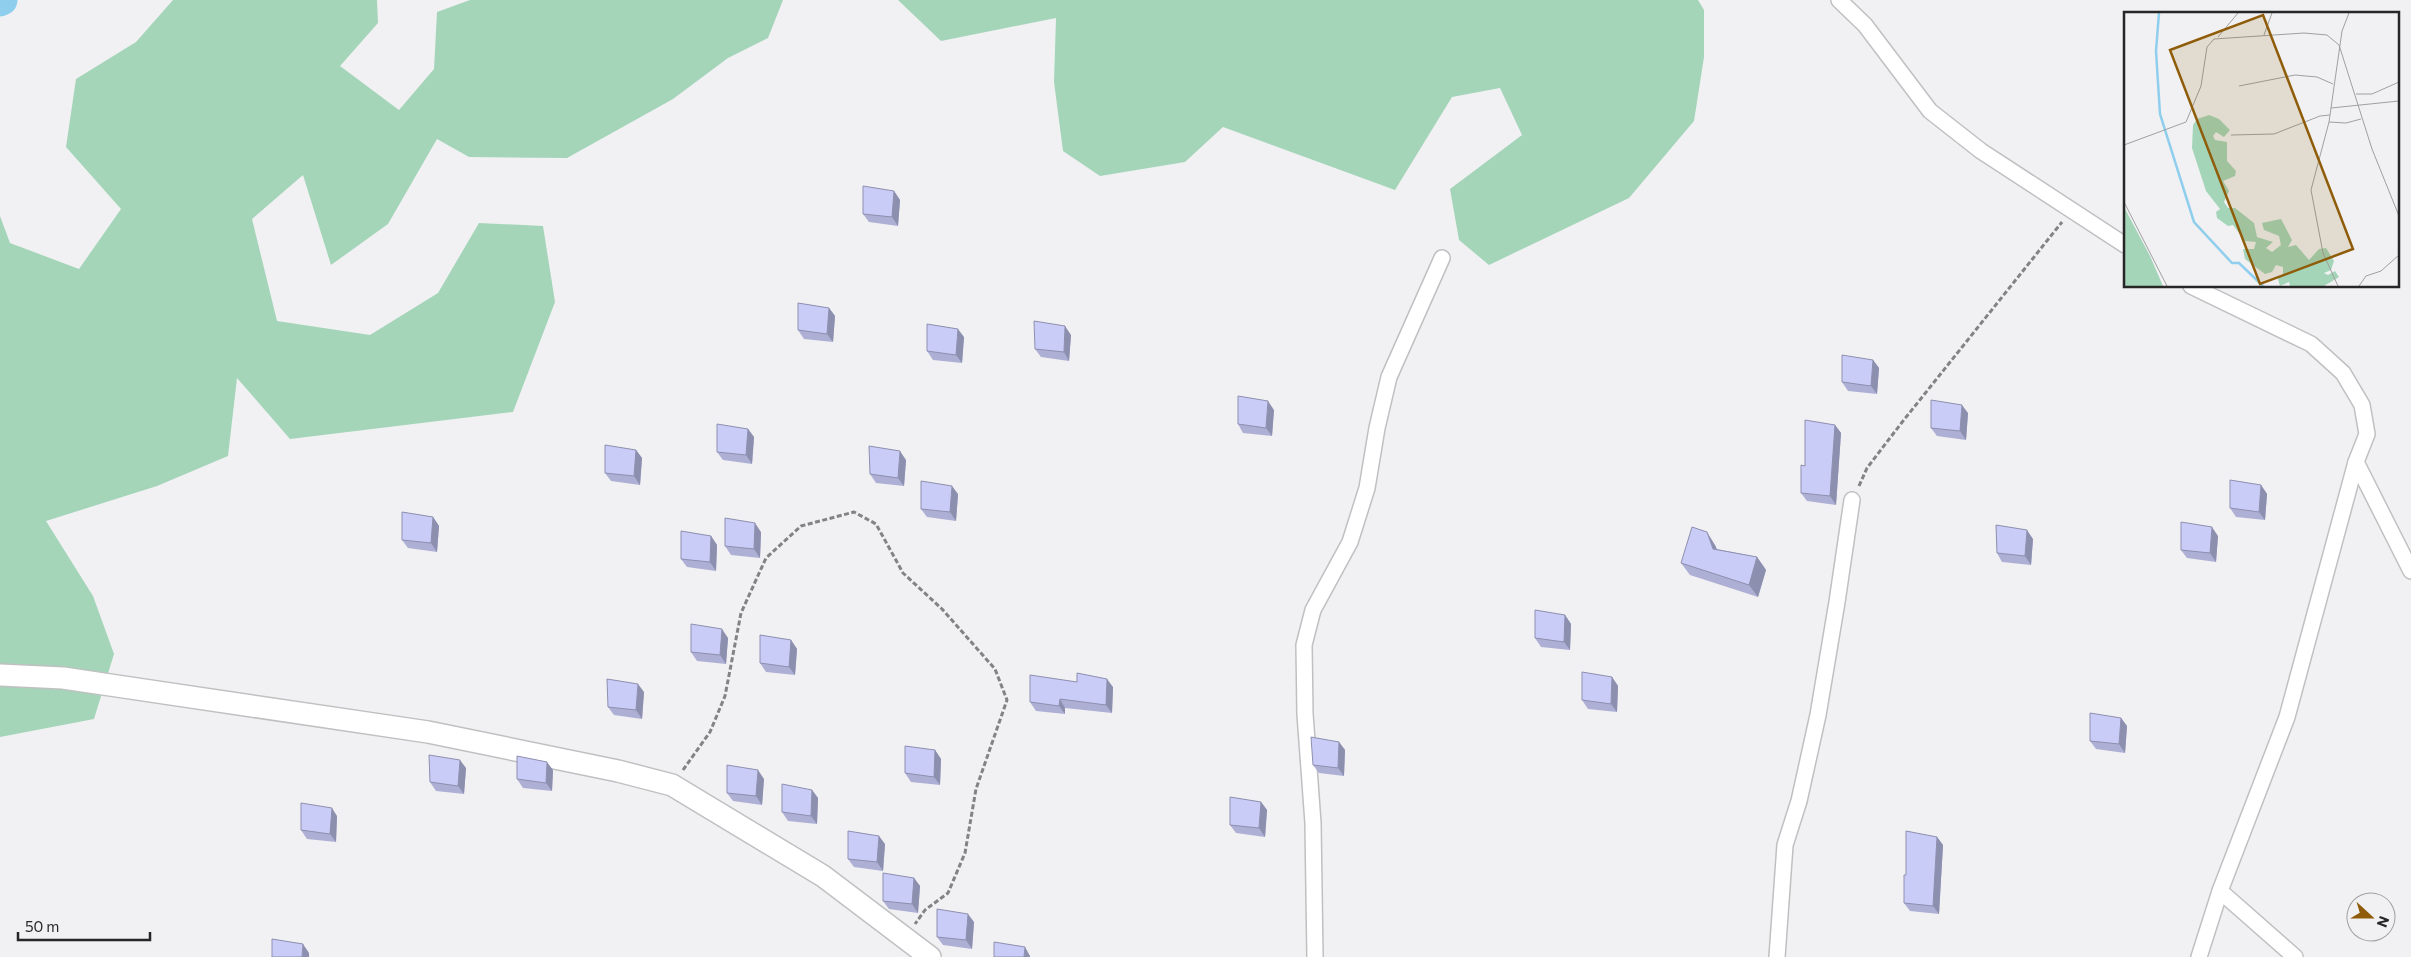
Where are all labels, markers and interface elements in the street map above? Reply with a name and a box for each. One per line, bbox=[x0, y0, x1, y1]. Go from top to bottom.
inset map bbox=[2124, 12, 2398, 288]
north arrow bbox=[2346, 892, 2396, 942]
scale bar bbox=[18, 910, 150, 942]
text: N bbox=[2374, 914, 2393, 930]
text: 50 m bbox=[25, 917, 59, 935]

